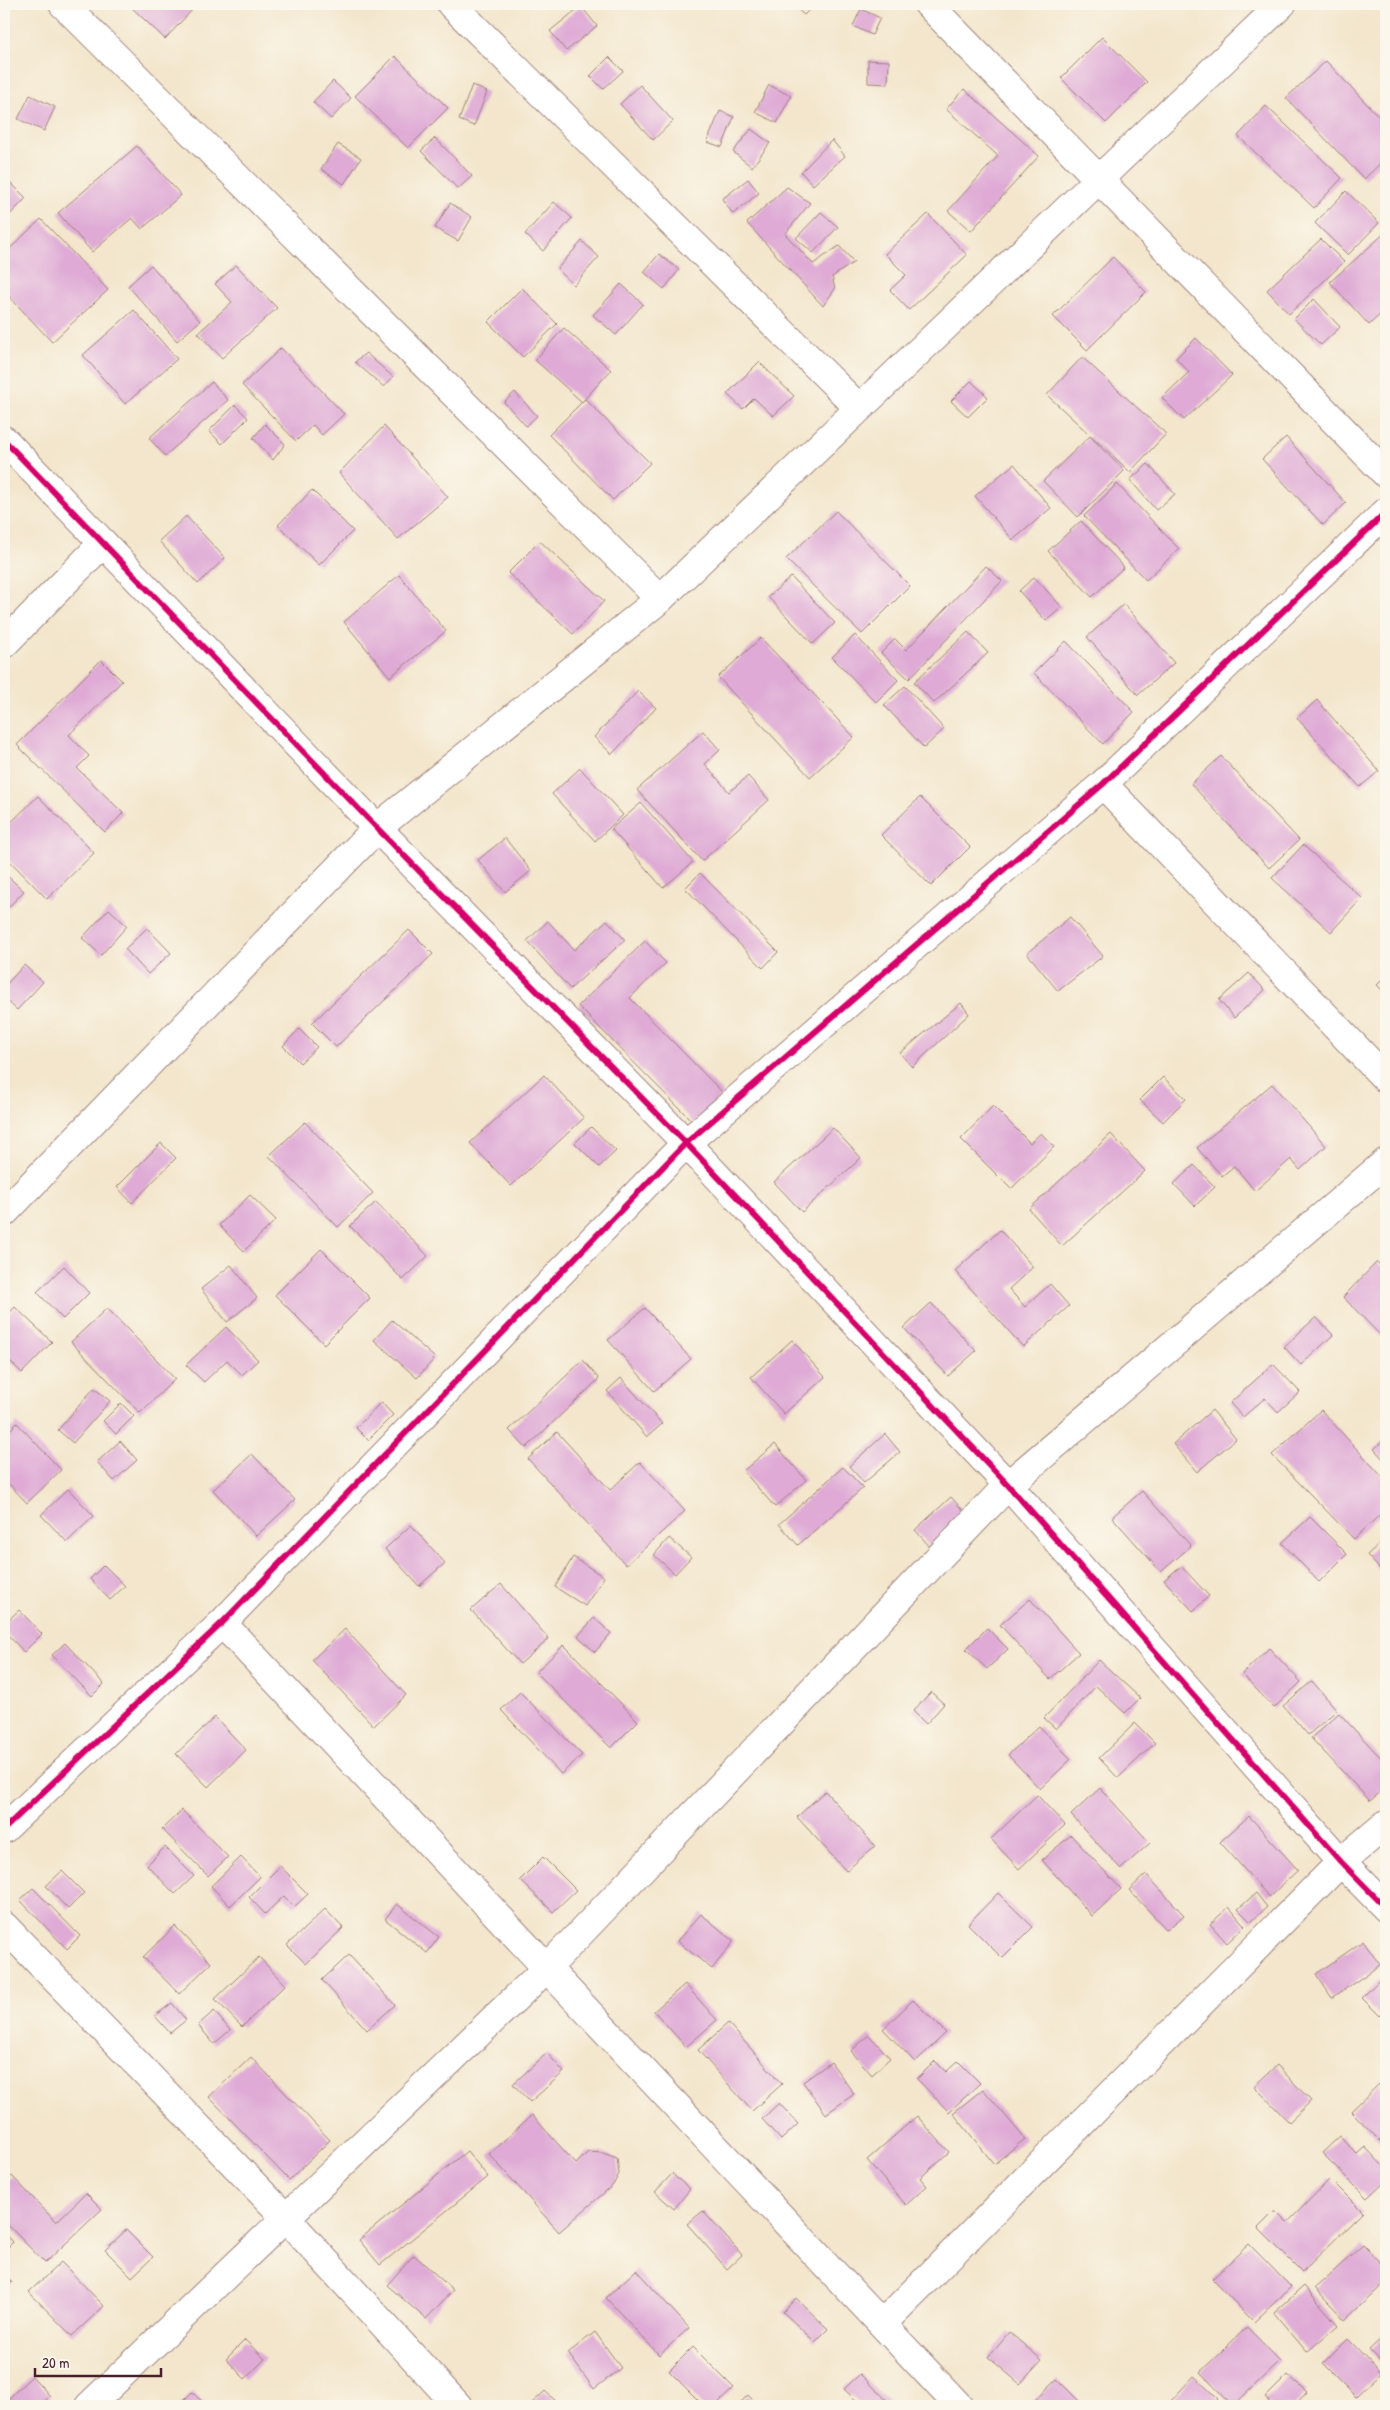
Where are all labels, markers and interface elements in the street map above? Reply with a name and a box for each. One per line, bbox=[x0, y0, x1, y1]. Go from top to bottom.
scale bar bbox=[35, 2345, 161, 2377]
text: 20 m bbox=[42, 2352, 69, 2373]

